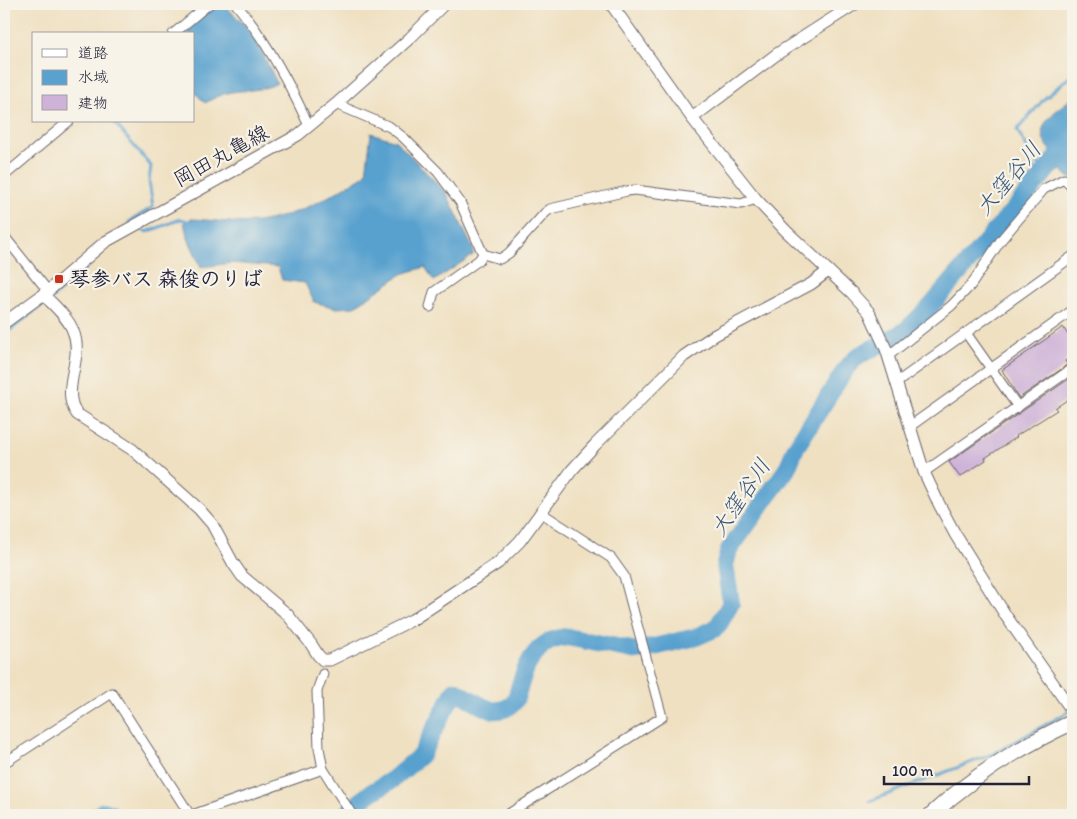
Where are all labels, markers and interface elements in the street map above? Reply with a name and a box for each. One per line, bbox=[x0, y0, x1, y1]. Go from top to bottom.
legend bbox=[32, 32, 195, 122]
text: 道路 bbox=[78, 44, 108, 62]
text: 水域 bbox=[78, 68, 108, 86]
text: 建物 bbox=[78, 94, 108, 112]
street label: 岡田丸亀線 bbox=[169, 119, 273, 192]
water label: 大窪谷川 bbox=[970, 136, 1047, 221]
place label: 琴参バス 森俊のりば bbox=[69, 266, 263, 291]
marker: 琴参バス 森俊のりば bbox=[53, 273, 65, 285]
water label: 大窪谷川 bbox=[705, 453, 776, 541]
scale bar bbox=[884, 754, 1030, 786]
text: 100 m bbox=[892, 762, 934, 780]

